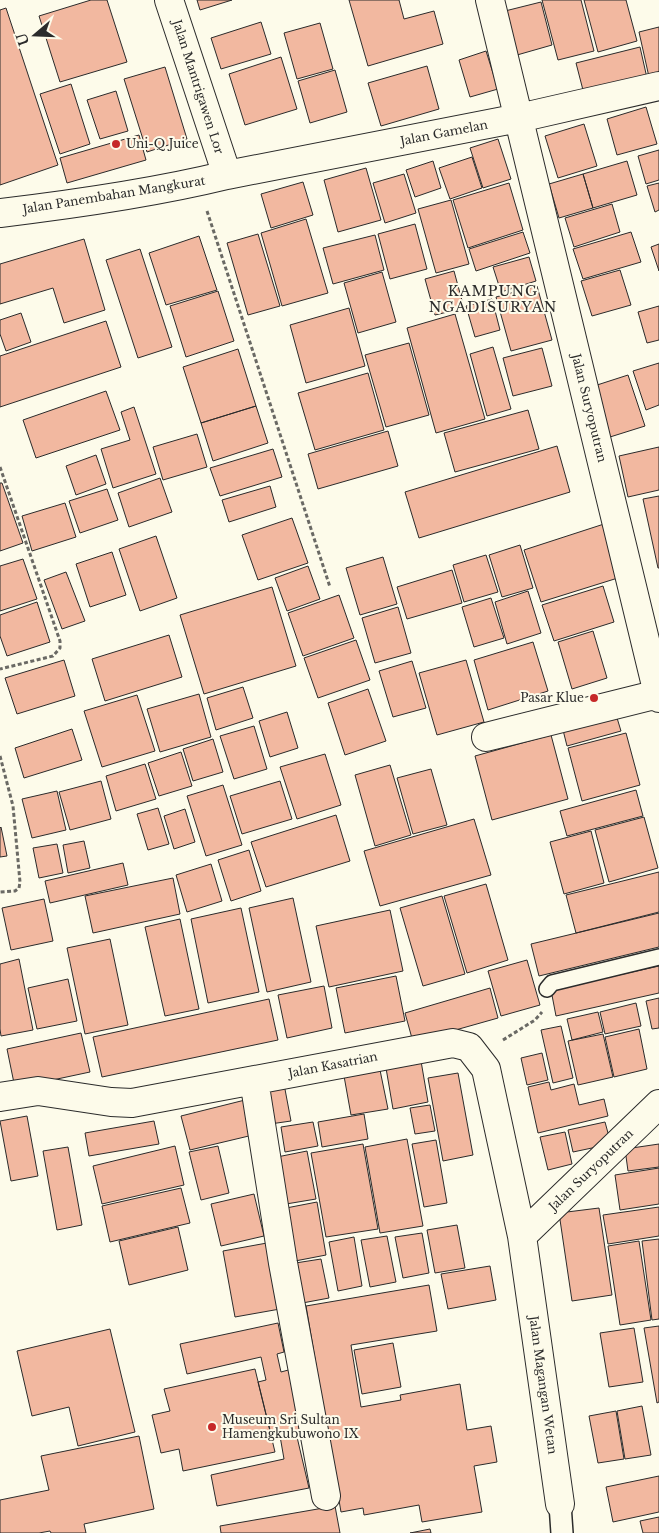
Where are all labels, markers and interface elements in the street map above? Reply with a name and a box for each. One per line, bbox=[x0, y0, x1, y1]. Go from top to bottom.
north arrow bbox=[10, 10, 60, 60]
street label: Jalan Mantrigawen Lor bbox=[169, 16, 227, 156]
text: U bbox=[12, 30, 33, 48]
street label: Jalan Gamelan bbox=[397, 117, 489, 149]
place label: Uni-Q Juice bbox=[126, 136, 199, 151]
marker: Uni-Q Juice bbox=[110, 138, 122, 150]
street label: Jalan Panembahan Mangkurat bbox=[20, 173, 207, 217]
district label: KAMPUNG NGADISURYAN bbox=[429, 282, 557, 316]
street label: Jalan Suryoputran bbox=[568, 350, 610, 464]
place label: Pasar Klue bbox=[520, 690, 584, 705]
marker: Pasar Klue bbox=[588, 692, 600, 704]
street label: Jalan Kasatrian bbox=[285, 1049, 379, 1081]
street label: Jalan Suryoputran bbox=[544, 1126, 636, 1215]
street label: Jalan Magangan Wetan bbox=[526, 1313, 561, 1455]
place label: Museum Sri Sultan Hamengkubuwono IX bbox=[222, 1412, 359, 1441]
marker: Museum Sri Sultan Hamengkubuwono IX bbox=[206, 1421, 218, 1433]

